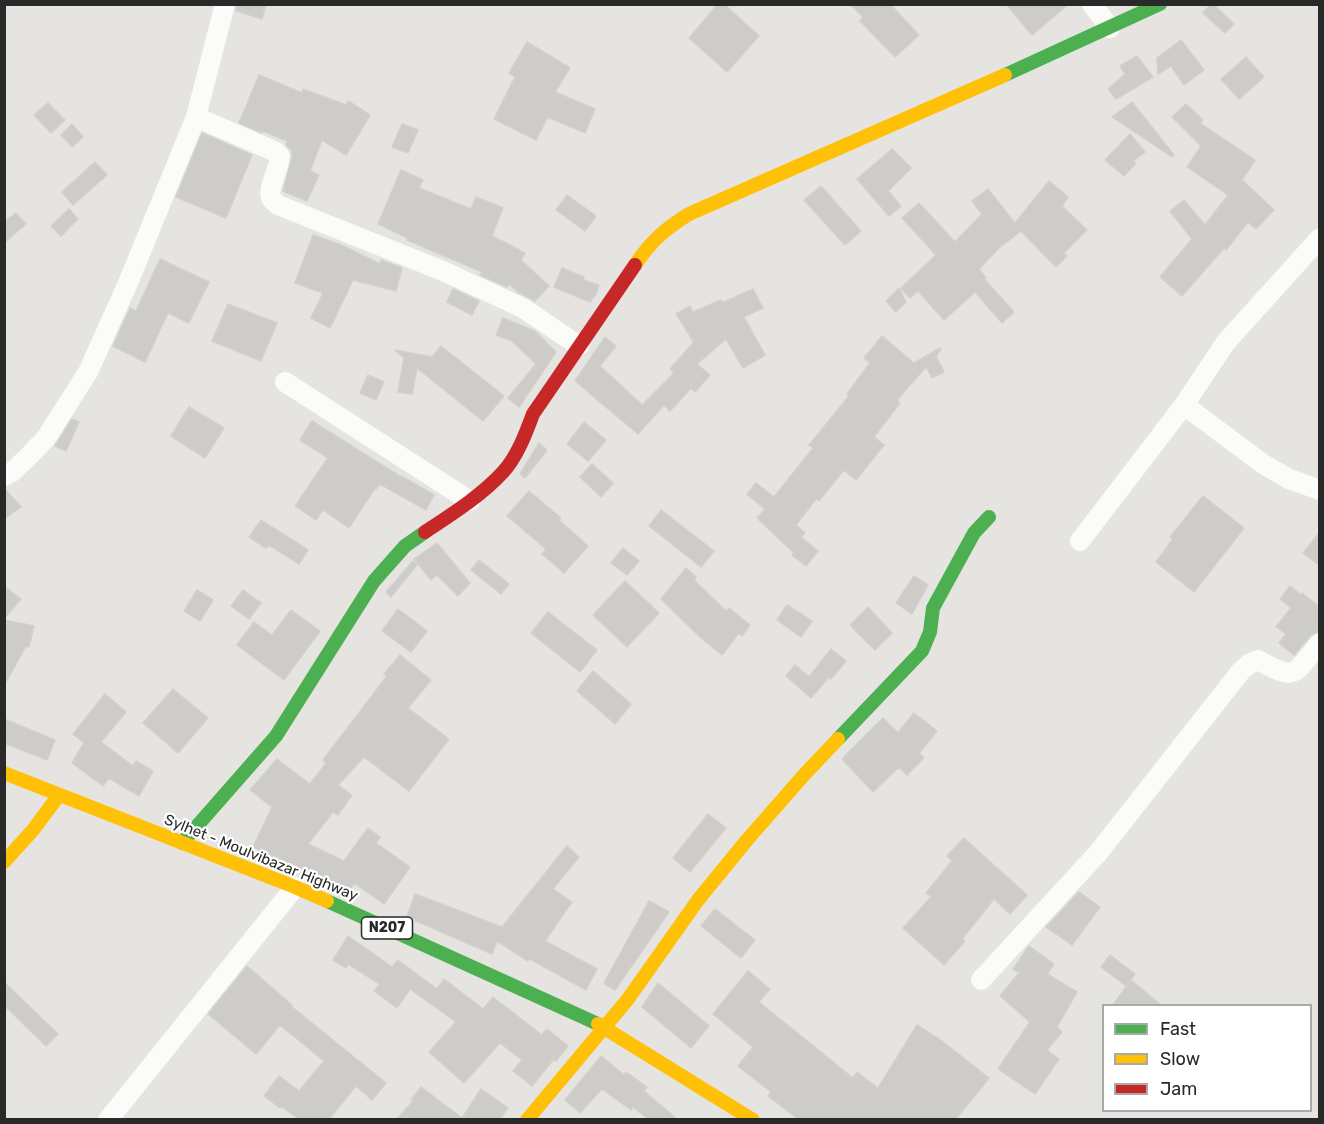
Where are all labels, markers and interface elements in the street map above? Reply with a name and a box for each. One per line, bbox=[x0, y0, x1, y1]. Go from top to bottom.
street label: Sylhet - Moulvibazar Highway bbox=[162, 811, 360, 905]
road number: N207 bbox=[362, 917, 412, 939]
legend bbox=[1102, 1004, 1312, 1112]
text: Fast bbox=[1160, 1018, 1196, 1040]
text: Slow bbox=[1160, 1048, 1200, 1070]
text: Jam bbox=[1160, 1078, 1197, 1100]

